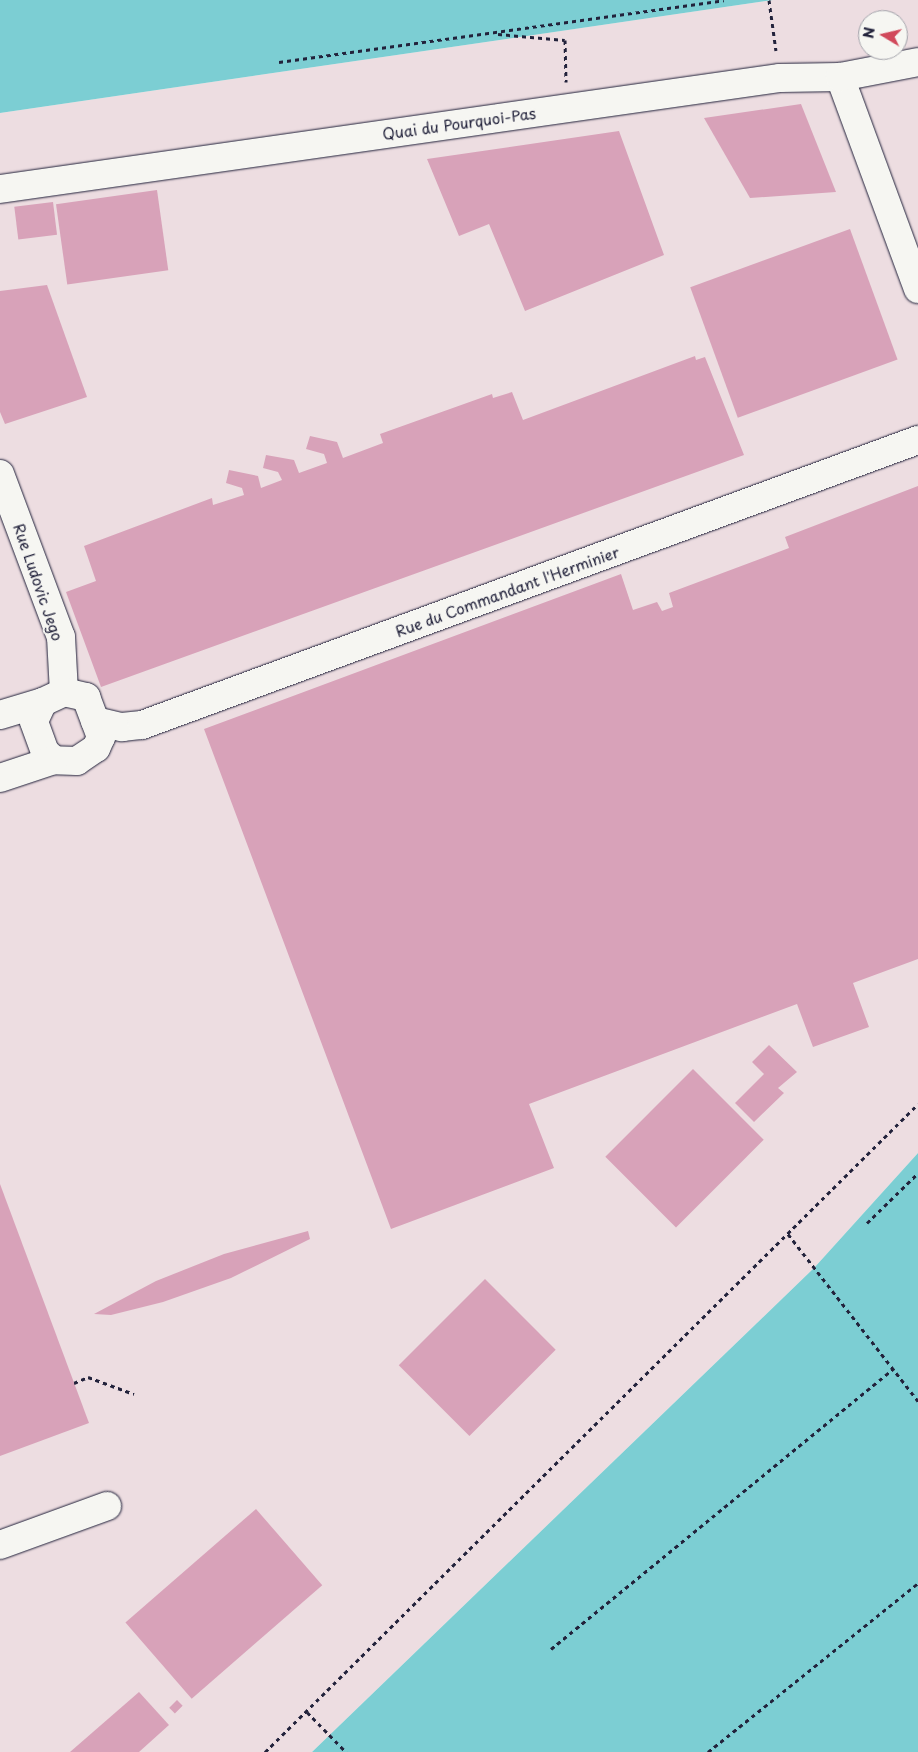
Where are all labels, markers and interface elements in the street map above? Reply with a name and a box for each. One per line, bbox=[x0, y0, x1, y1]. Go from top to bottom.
north arrow bbox=[858, 10, 908, 60]
text: N bbox=[857, 26, 880, 40]
street label: Quai du Pourquoi-Pas bbox=[380, 103, 538, 143]
street label: Rue Ludovic Jego bbox=[10, 521, 68, 643]
street label: Rue du Commandant l'Herminier bbox=[392, 542, 622, 640]

